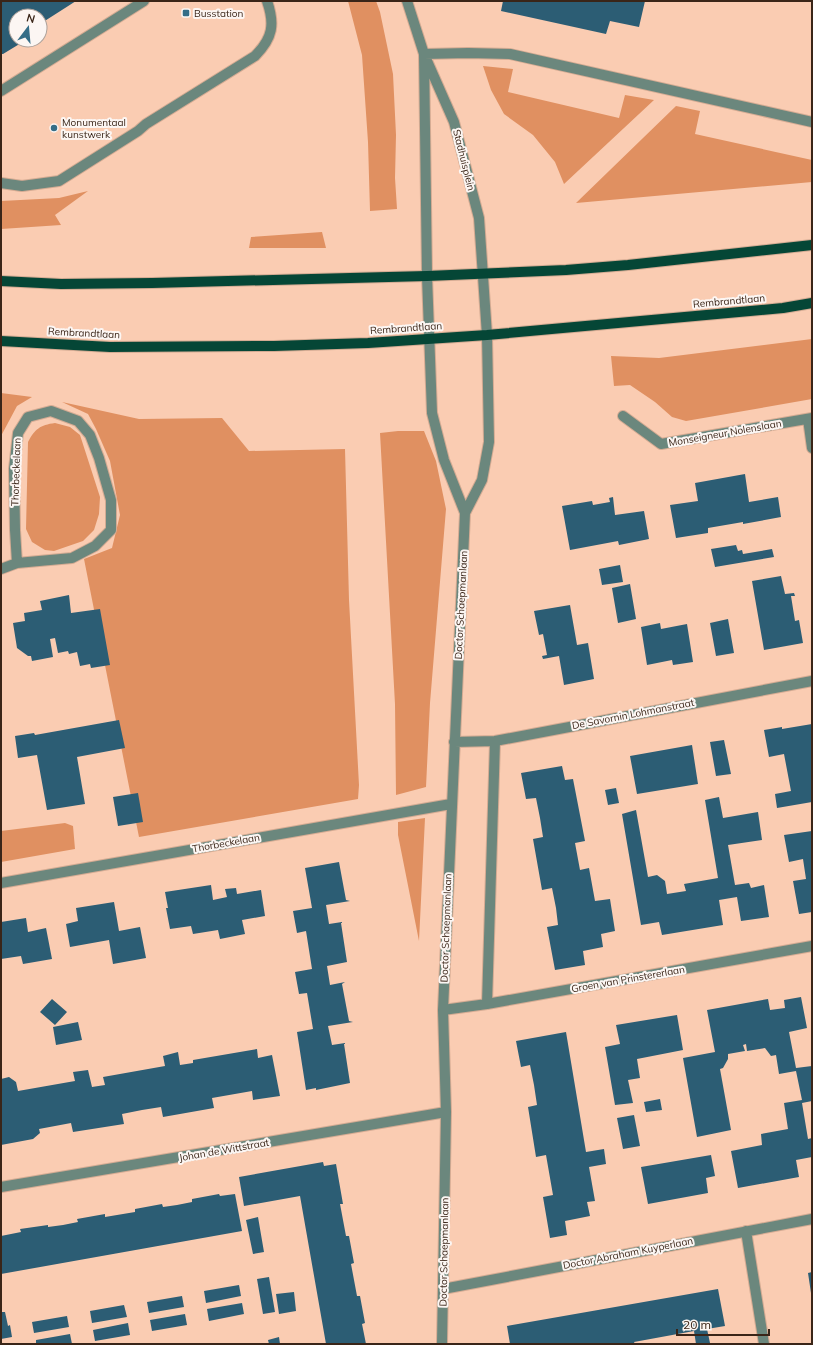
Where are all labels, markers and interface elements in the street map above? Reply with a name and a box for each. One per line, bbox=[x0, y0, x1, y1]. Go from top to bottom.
place label: Busstation bbox=[194, 7, 244, 20]
north arrow bbox=[8, 8, 48, 48]
marker: Busstation bbox=[181, 8, 191, 18]
text: N bbox=[25, 11, 37, 26]
place label: Monumentaal kunstwerk bbox=[62, 116, 126, 141]
marker: Monumentaal kunstwerk bbox=[49, 123, 59, 133]
street label: Stadhuisplein bbox=[450, 128, 478, 192]
street label: Rembrandtlaan bbox=[692, 291, 766, 311]
street label: Rembrandtlaan bbox=[370, 319, 443, 337]
street label: Rembrandtlaan bbox=[48, 325, 121, 341]
street label: Monseigneur Nolenslaan bbox=[668, 417, 783, 449]
street label: Thorbeckelaan bbox=[8, 437, 24, 506]
street label: Doctor Schaepmanlaan bbox=[452, 550, 470, 660]
street label: De Savornin Lohmanstraat bbox=[571, 696, 696, 732]
street label: Thorbeckelaan bbox=[191, 831, 261, 855]
street label: Doctor Schaepmanlaan bbox=[438, 873, 454, 983]
street label: Groen van Prinstererlaan bbox=[570, 963, 686, 995]
street label: Johan de Wittstraat bbox=[178, 1136, 271, 1164]
street label: Doctor Schaepmanlaan bbox=[437, 1197, 451, 1307]
street label: Doctor Abraham Kuyperlaan bbox=[562, 1234, 694, 1272]
scale bar bbox=[677, 1311, 769, 1337]
text: 20 m bbox=[683, 1317, 711, 1332]

